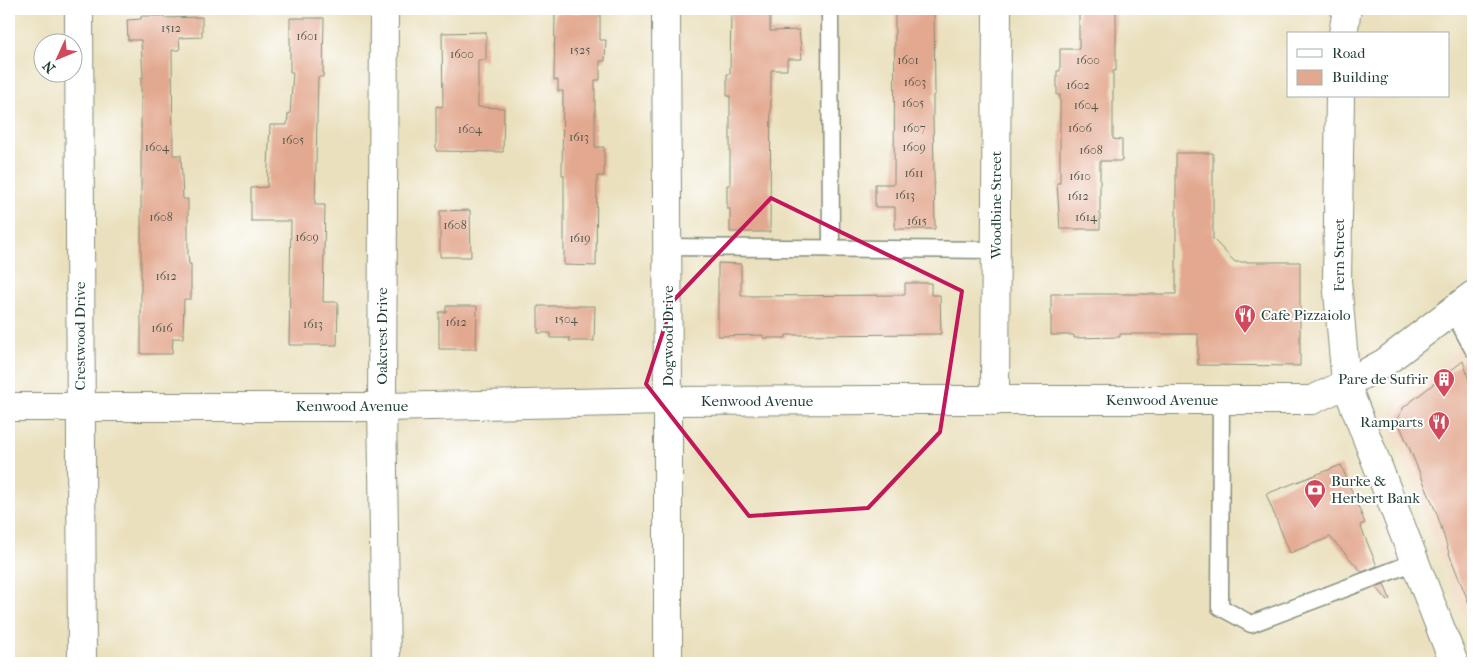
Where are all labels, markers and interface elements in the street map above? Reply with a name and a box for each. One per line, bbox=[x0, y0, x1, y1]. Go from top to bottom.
house number: 1512 bbox=[161, 21, 181, 35]
house number: 1601 bbox=[296, 29, 318, 43]
north arrow bbox=[32, 32, 82, 82]
legend bbox=[1287, 32, 1450, 98]
house number: 1525 bbox=[570, 43, 590, 57]
text: Road bbox=[1332, 44, 1366, 62]
house number: 1600 bbox=[450, 47, 474, 61]
house number: 1601 bbox=[897, 53, 919, 67]
house number: 1600 bbox=[1076, 53, 1100, 67]
text: N bbox=[39, 57, 59, 76]
text: Building bbox=[1332, 68, 1389, 86]
house number: 1603 bbox=[904, 75, 926, 89]
house number: 1602 bbox=[1066, 78, 1090, 92]
house number: 1605 bbox=[902, 96, 924, 110]
house number: 1604 bbox=[1074, 98, 1099, 112]
house number: 1607 bbox=[902, 121, 926, 135]
house number: 1606 bbox=[1068, 121, 1092, 135]
house number: 1604 bbox=[458, 122, 483, 136]
house number: 1613 bbox=[569, 130, 589, 144]
house number: 1605 bbox=[282, 133, 304, 147]
house number: 1604 bbox=[145, 140, 170, 154]
house number: 1609 bbox=[902, 140, 926, 154]
house number: 1608 bbox=[1079, 143, 1103, 157]
street label: Woodbine Street bbox=[987, 150, 1005, 260]
house number: 1611 bbox=[904, 166, 924, 180]
house number: 1610 bbox=[1069, 169, 1091, 183]
house number: 1613 bbox=[895, 188, 915, 202]
house number: 1612 bbox=[1067, 189, 1089, 203]
house number: 1608 bbox=[149, 210, 173, 224]
house number: 1614 bbox=[1075, 210, 1098, 224]
house number: 1615 bbox=[907, 214, 927, 228]
house number: 1608 bbox=[443, 218, 467, 232]
street label: Fern Street bbox=[1330, 218, 1348, 292]
house number: 1609 bbox=[295, 230, 319, 244]
house number: 1619 bbox=[569, 231, 591, 245]
house number: 1612 bbox=[155, 269, 177, 283]
street label: Crestwood Drive bbox=[71, 281, 89, 390]
street label: Dogwood Drive bbox=[659, 285, 677, 387]
street label: Oakcrest Drive bbox=[373, 287, 391, 385]
restaurant icon: Cafe Pizzaiolo bbox=[1233, 303, 1257, 334]
place label: Cafe Pizzaiolo bbox=[1261, 306, 1351, 324]
house number: 1504 bbox=[555, 312, 578, 326]
house number: 1612 bbox=[445, 315, 467, 329]
house number: 1613 bbox=[303, 317, 323, 331]
house number: 1616 bbox=[151, 321, 173, 335]
building icon: Pare de Sufrir bbox=[1432, 367, 1456, 398]
place label: Pare de Sufrir bbox=[1338, 370, 1429, 388]
street label: Kenwood Avenue bbox=[1106, 391, 1219, 409]
street label: Kenwood Avenue bbox=[701, 392, 814, 410]
street label: Kenwood Avenue bbox=[296, 397, 409, 415]
restaurant icon: Ramparts bbox=[1427, 410, 1451, 441]
place label: Ramparts bbox=[1360, 413, 1423, 431]
place label: Burke & Herbert Bank bbox=[1331, 472, 1420, 507]
bank icon: Burke & Herbert Bank bbox=[1303, 478, 1327, 509]

